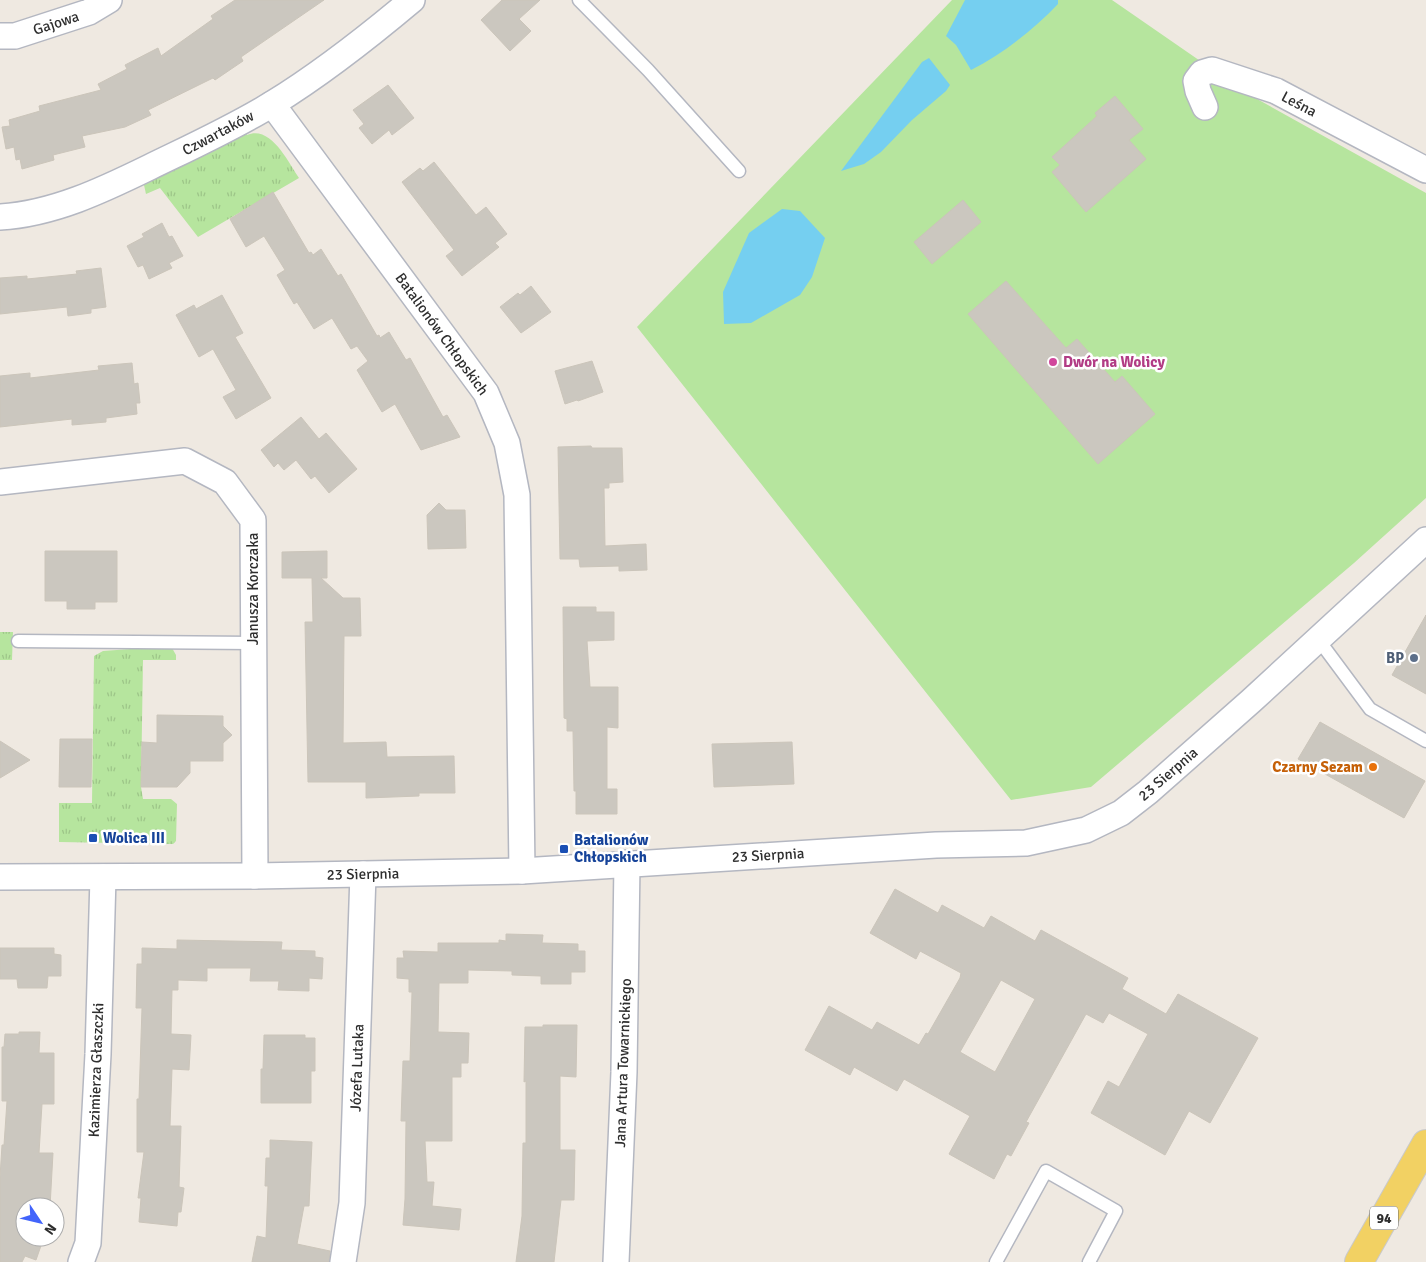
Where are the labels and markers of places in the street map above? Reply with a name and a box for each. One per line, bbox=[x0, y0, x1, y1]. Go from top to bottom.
place label: Dwór na Wolicy bbox=[1063, 353, 1165, 371]
marker: Dwór na Wolicy bbox=[1047, 356, 1059, 368]
place label: BP bbox=[1386, 649, 1404, 667]
marker: BP bbox=[1408, 652, 1420, 664]
place label: Czarny Sezam bbox=[1272, 758, 1363, 776]
marker: Czarny Sezam bbox=[1367, 761, 1379, 773]
place label: Wolica III bbox=[103, 829, 165, 847]
place label: Batalionów Chłopskich bbox=[574, 831, 649, 866]
marker: Wolica III bbox=[87, 832, 99, 844]
marker: Batalionów Chłopskich bbox=[558, 843, 570, 855]

